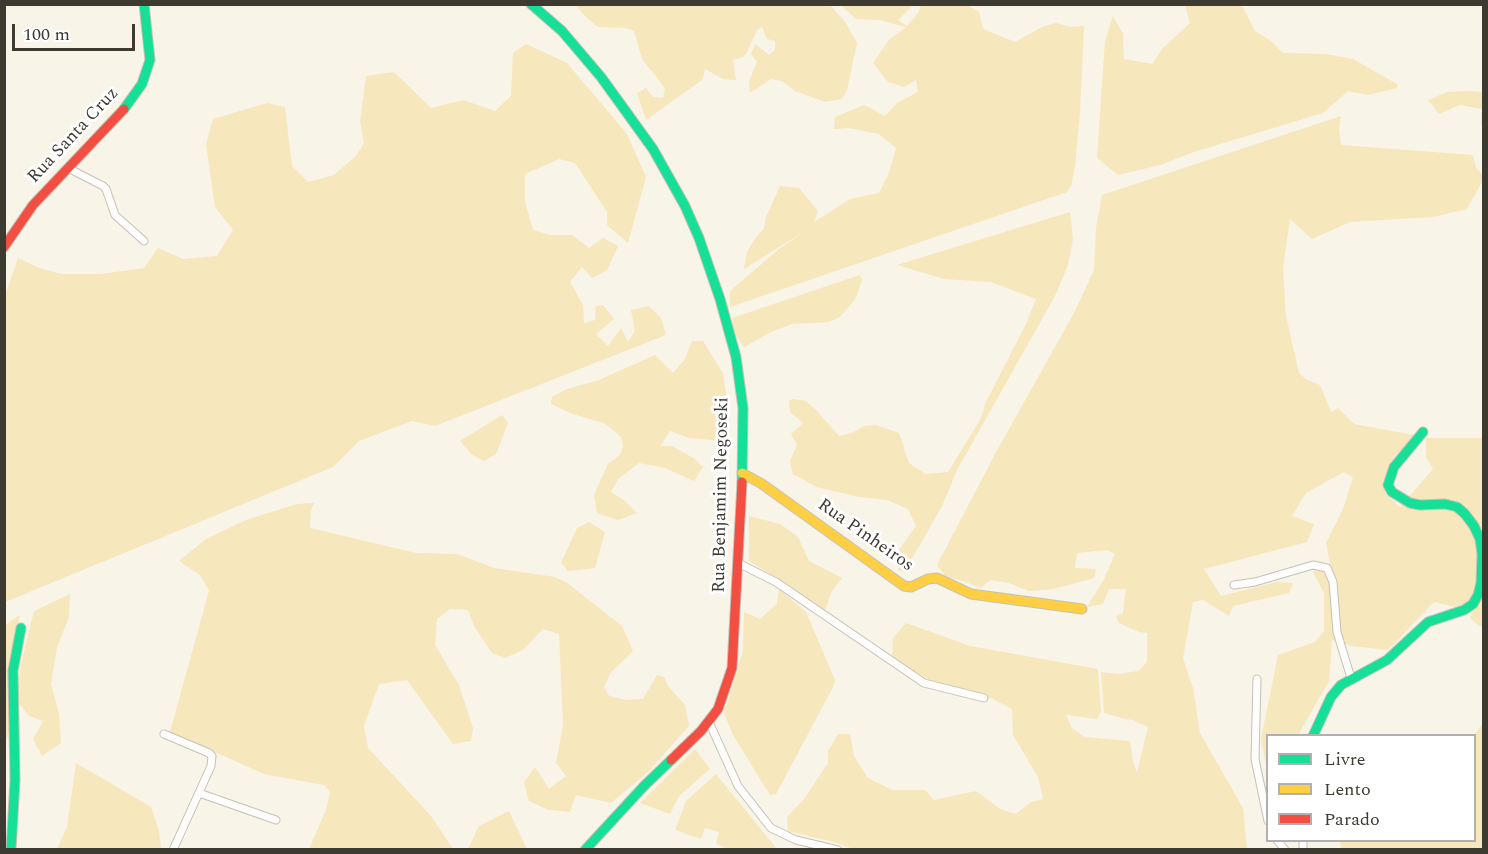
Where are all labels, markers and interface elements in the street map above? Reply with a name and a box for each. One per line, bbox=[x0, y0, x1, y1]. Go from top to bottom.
scale bar bbox=[15, 12, 138, 50]
text: 100 m bbox=[23, 21, 70, 48]
street label: Rua Santa Cruz bbox=[24, 84, 124, 188]
street label: Rua Benjamim Negoseki bbox=[709, 397, 735, 593]
street label: Rua Pinheiros bbox=[813, 495, 917, 577]
legend bbox=[1266, 734, 1476, 842]
text: Livre bbox=[1324, 746, 1366, 773]
text: Lento bbox=[1324, 776, 1371, 803]
text: Parado bbox=[1324, 806, 1380, 833]

